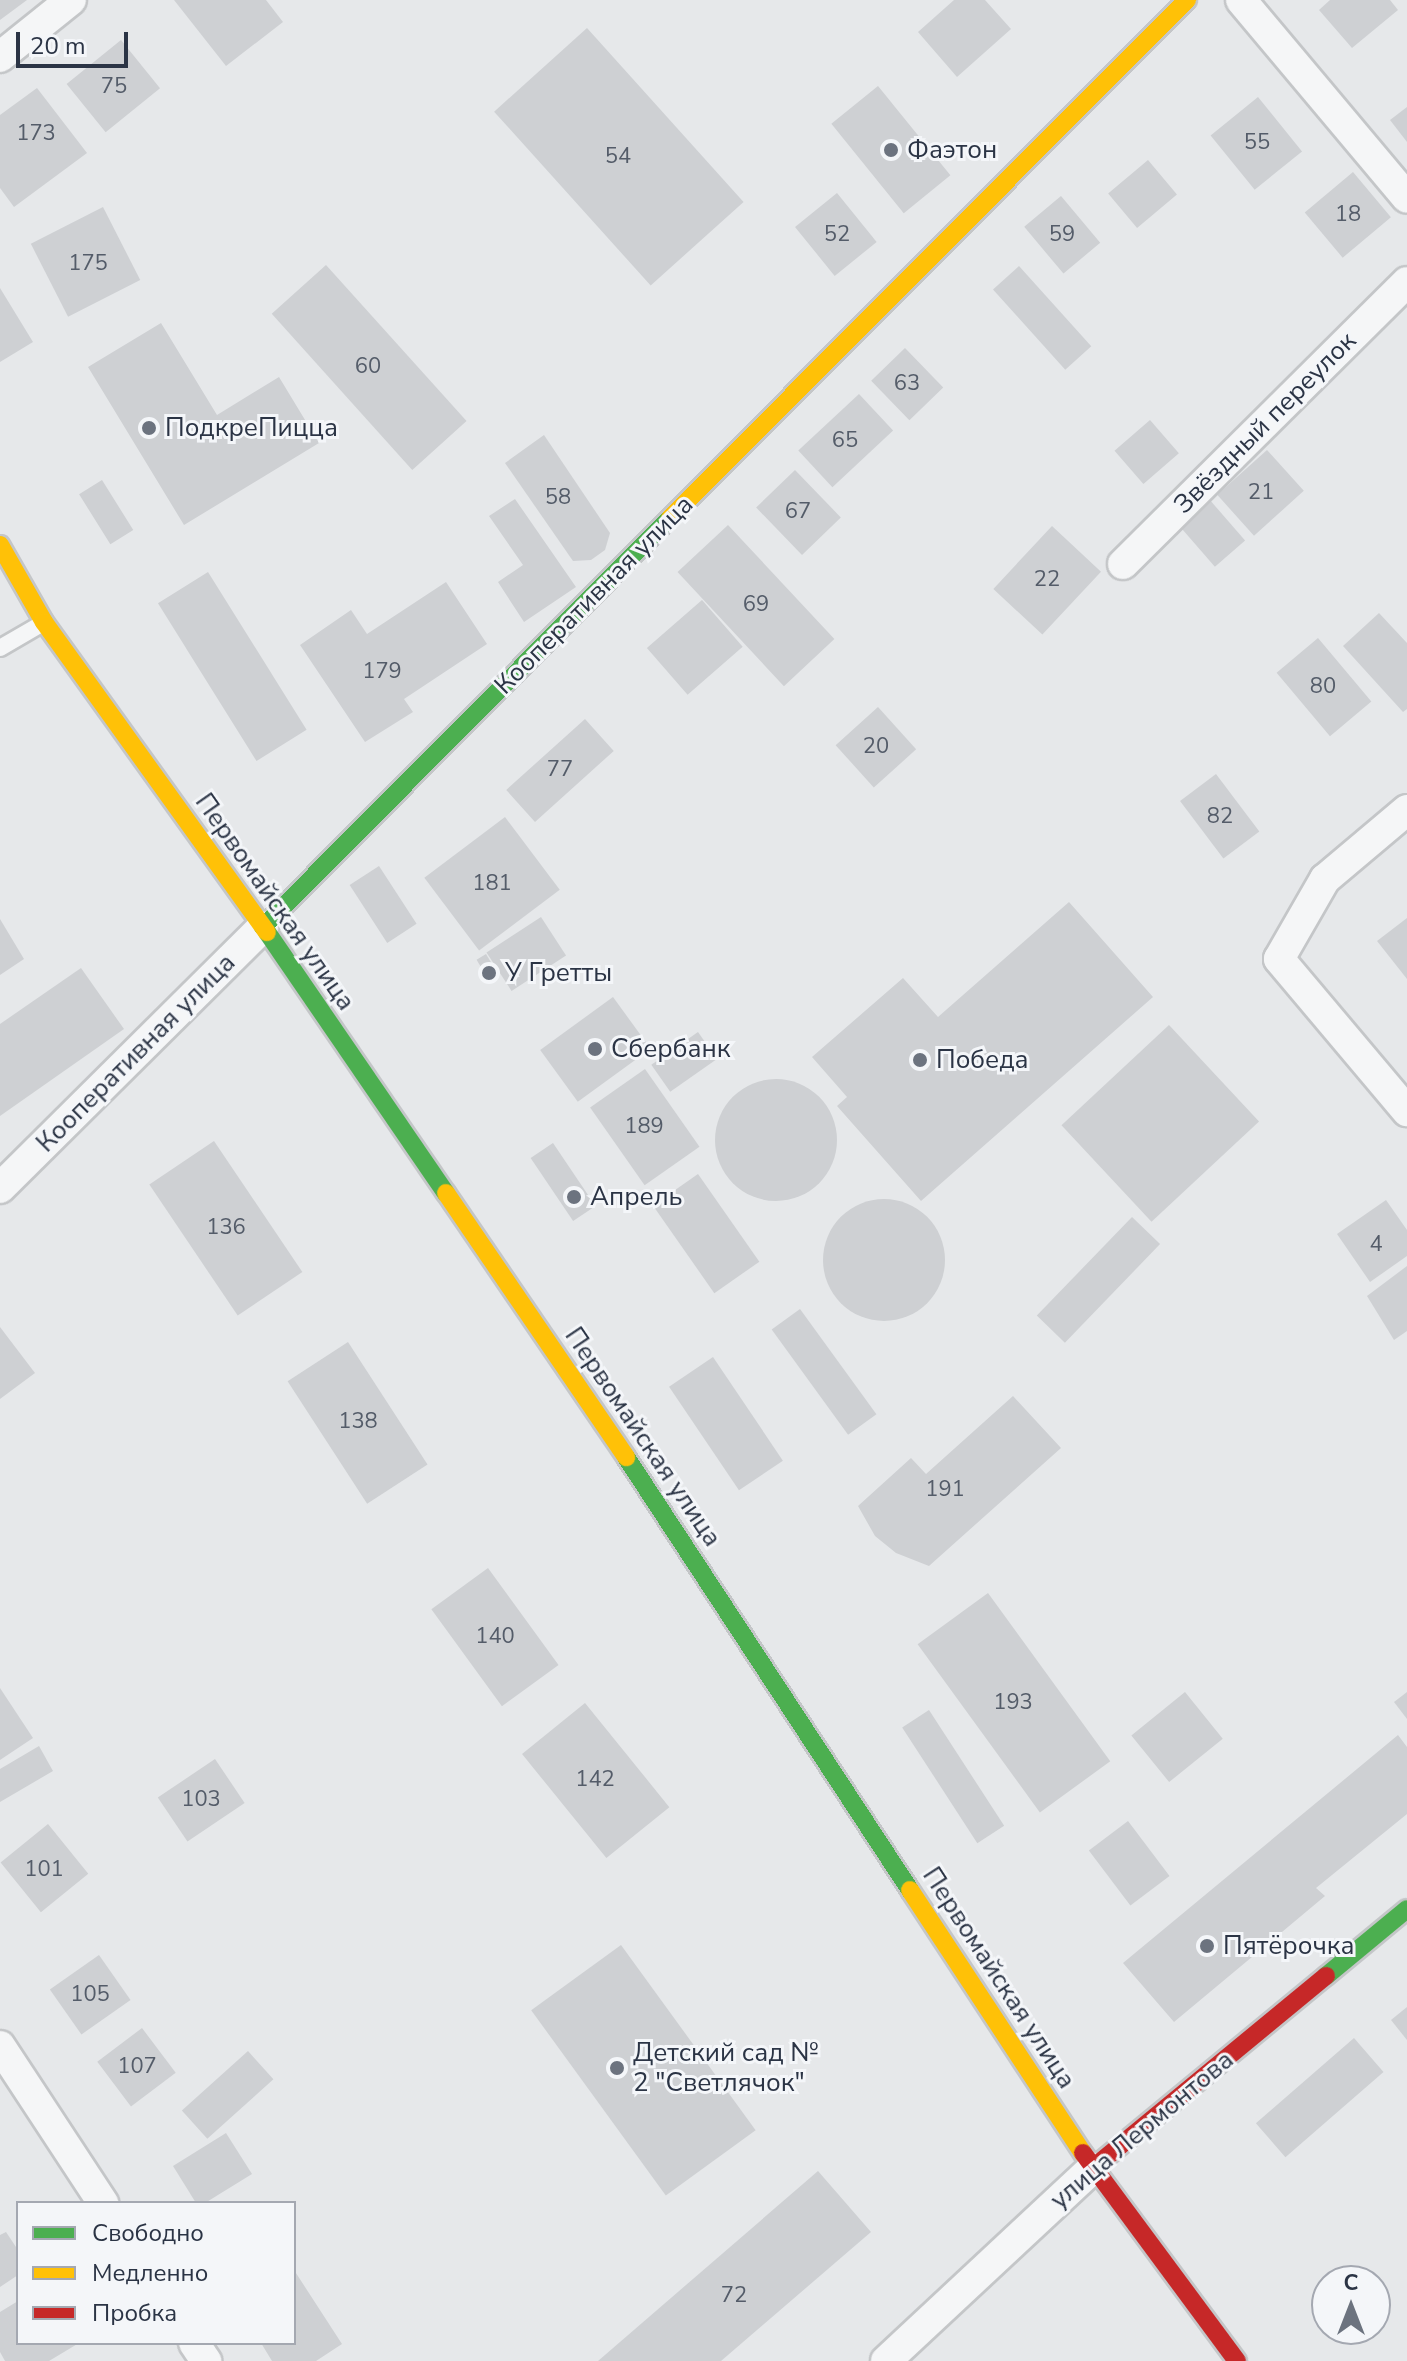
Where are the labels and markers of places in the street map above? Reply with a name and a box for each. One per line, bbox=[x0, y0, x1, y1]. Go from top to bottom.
place label: Фаэтон bbox=[907, 134, 997, 166]
marker: Фаэтон bbox=[882, 141, 900, 159]
place label: ПодкреПицца bbox=[165, 412, 338, 444]
marker: ПодкреПицца bbox=[140, 419, 158, 437]
place label: У Гретты bbox=[505, 957, 612, 989]
marker: У Гретты bbox=[480, 964, 498, 982]
place label: Сбербанк bbox=[611, 1033, 730, 1065]
marker: Сбербанк bbox=[586, 1040, 604, 1058]
place label: Победа bbox=[936, 1044, 1029, 1076]
marker: Победа bbox=[911, 1051, 929, 1069]
place label: Апрель bbox=[590, 1181, 683, 1213]
marker: Апрель bbox=[565, 1188, 583, 1206]
place label: Пятёрочка bbox=[1223, 1930, 1354, 1962]
marker: Пятёрочка bbox=[1198, 1937, 1216, 1955]
place label: Детский сад № 2 "Светлячок" bbox=[633, 2037, 818, 2098]
marker: Детский сад № 2 "Светлячок" bbox=[608, 2059, 626, 2077]

